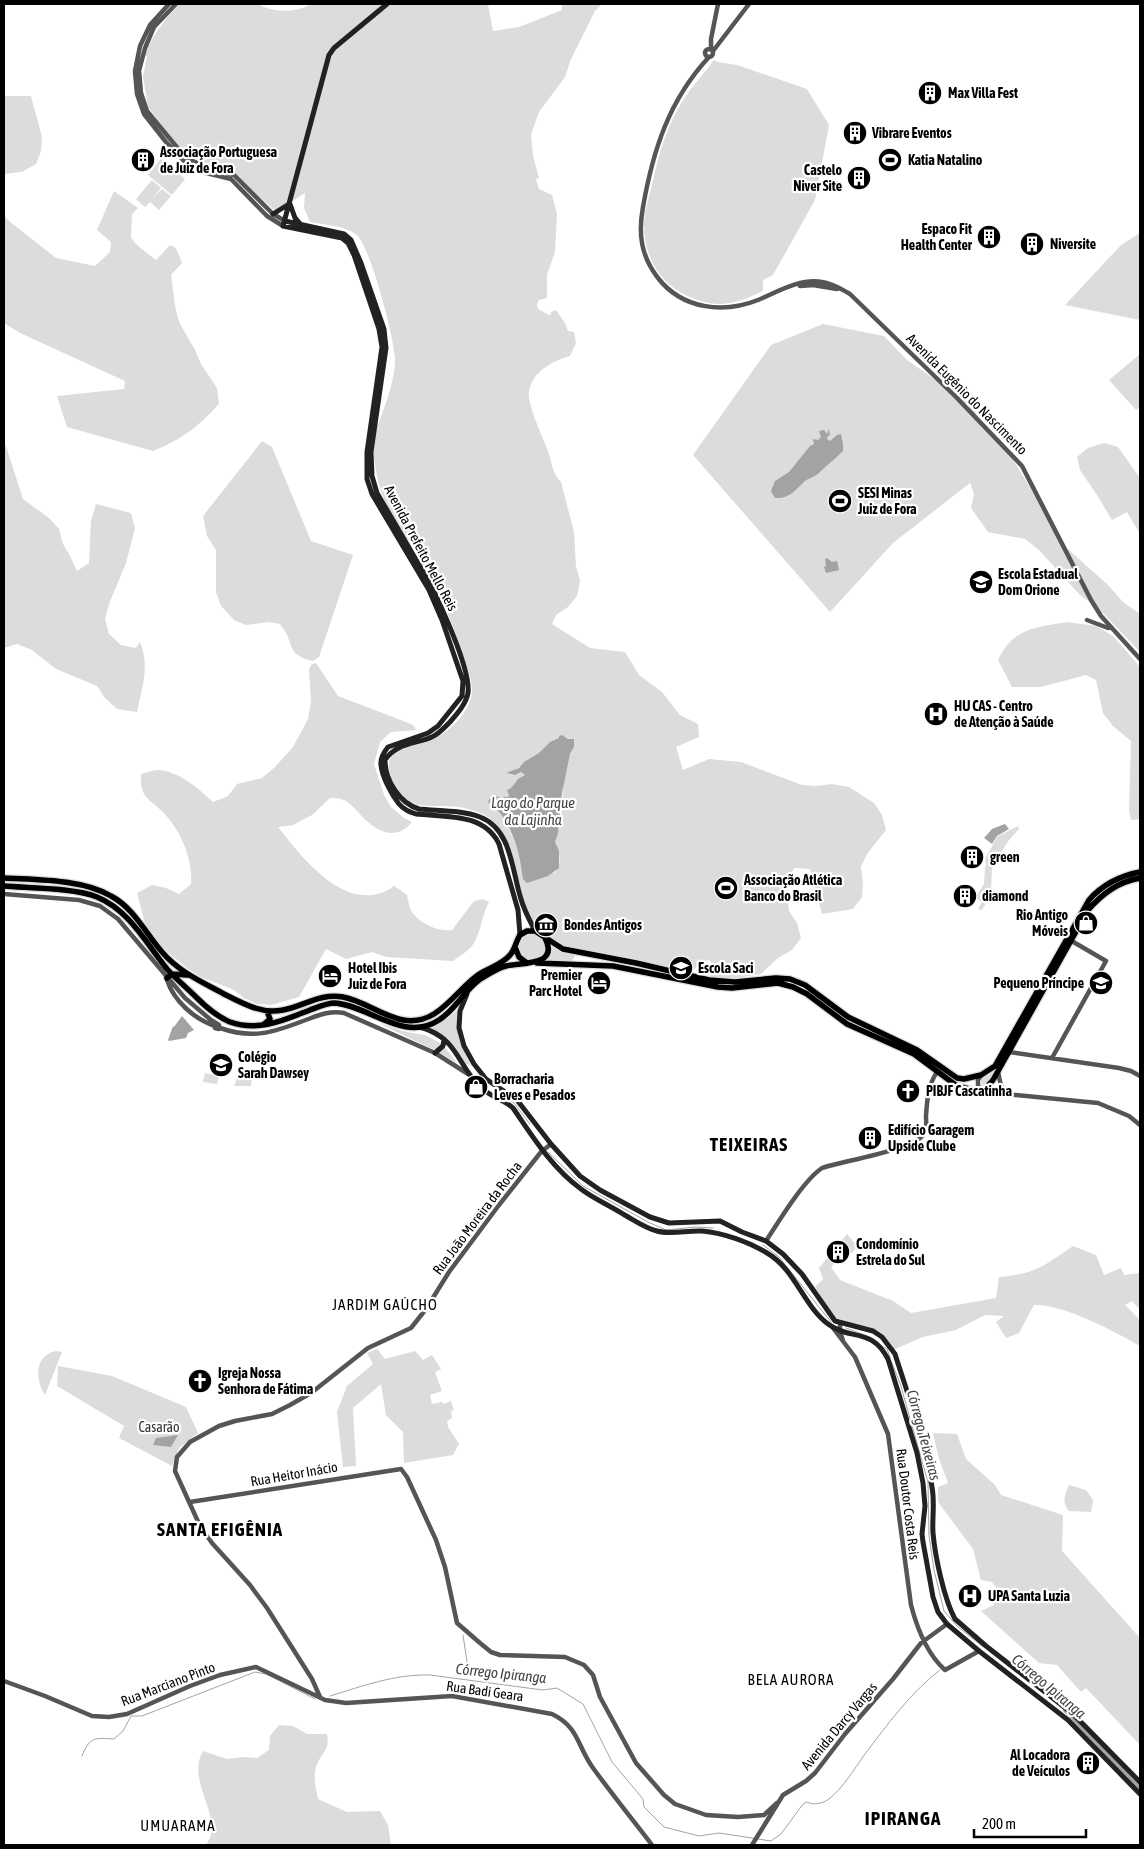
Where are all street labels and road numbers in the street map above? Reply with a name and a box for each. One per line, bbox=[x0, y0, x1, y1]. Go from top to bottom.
street label: Avenida Eugênio do Nascimento bbox=[903, 330, 1031, 458]
street label: Avenida Prefeito Mello Reis bbox=[381, 482, 461, 614]
street label: Rua João Moreira da Rocha bbox=[429, 1158, 525, 1278]
street label: Rua Doutor Costa Reis bbox=[893, 1448, 923, 1560]
street label: Rua Heitor Inácio bbox=[249, 1458, 339, 1490]
street label: Rua Marciano Pinto bbox=[119, 1659, 217, 1709]
street label: Rua Badi Geara bbox=[445, 1678, 525, 1704]
street label: Avenida Darcy Vargas bbox=[798, 1679, 880, 1773]

